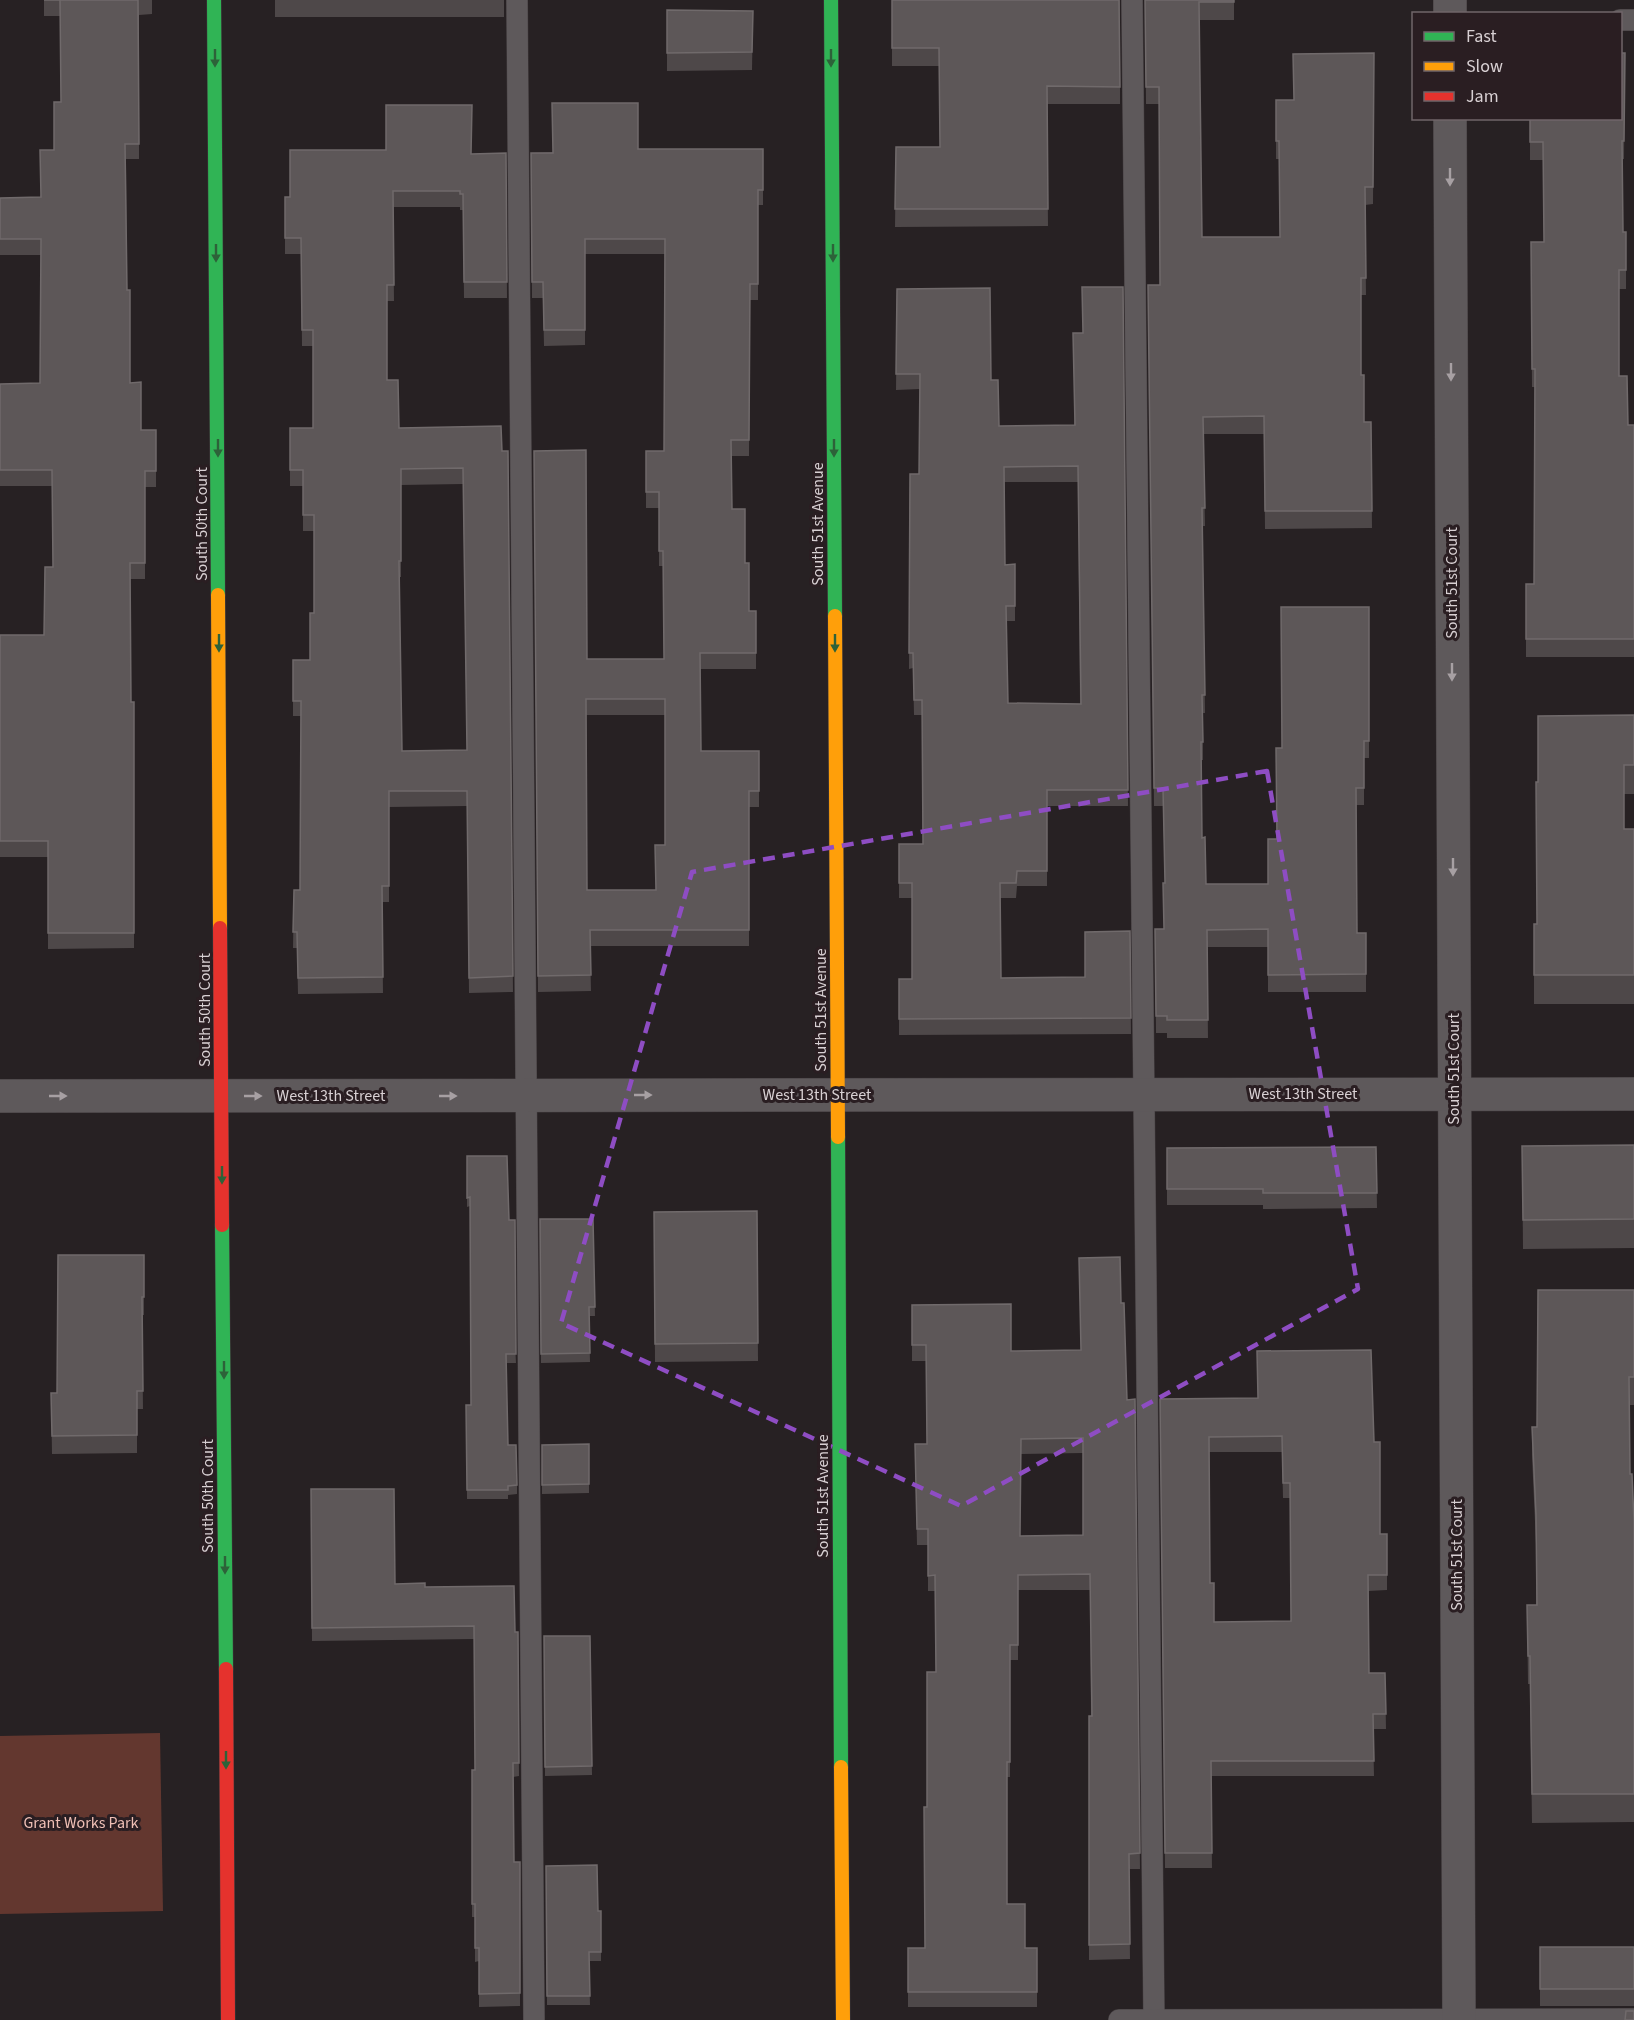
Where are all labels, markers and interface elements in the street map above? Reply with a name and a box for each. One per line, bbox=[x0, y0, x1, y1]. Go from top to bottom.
legend bbox=[1412, 12, 1622, 120]
text: Fast bbox=[1466, 24, 1497, 49]
one-way arrow bbox=[210, 49, 220, 68]
one-way arrow bbox=[827, 49, 836, 68]
text: Slow bbox=[1466, 54, 1503, 79]
text: Jam bbox=[1466, 84, 1499, 109]
one-way arrow bbox=[1445, 167, 1455, 186]
one-way arrow bbox=[211, 244, 221, 263]
one-way arrow bbox=[828, 244, 838, 263]
one-way arrow bbox=[1446, 362, 1456, 381]
one-way arrow bbox=[213, 439, 222, 458]
one-way arrow bbox=[829, 439, 839, 458]
street label: South 51st Avenue bbox=[807, 462, 829, 586]
street label: South 50th Court bbox=[191, 466, 213, 581]
street label: South 51st Court bbox=[1441, 527, 1463, 639]
one-way arrow bbox=[214, 634, 224, 653]
one-way arrow bbox=[830, 634, 840, 653]
one-way arrow bbox=[1447, 662, 1457, 681]
one-way arrow bbox=[1448, 857, 1458, 876]
street label: South 51st Avenue bbox=[810, 948, 832, 1072]
street label: South 50th Court bbox=[194, 952, 216, 1067]
street label: South 51st Court bbox=[1443, 1013, 1465, 1125]
street label: West 13th Street bbox=[1249, 1083, 1358, 1105]
street label: West 13th Street bbox=[763, 1084, 872, 1106]
street label: West 13th Street bbox=[277, 1085, 386, 1107]
one-way arrow bbox=[634, 1090, 653, 1100]
one-way arrow bbox=[49, 1091, 68, 1101]
one-way arrow bbox=[244, 1091, 263, 1101]
one-way arrow bbox=[439, 1091, 458, 1101]
one-way arrow bbox=[217, 1166, 227, 1185]
one-way arrow bbox=[219, 1361, 229, 1380]
street label: South 51st Avenue bbox=[812, 1434, 834, 1558]
street label: South 50th Court bbox=[197, 1438, 219, 1553]
street label: South 51st Court bbox=[1446, 1499, 1468, 1611]
one-way arrow bbox=[220, 1556, 230, 1575]
one-way arrow bbox=[221, 1751, 231, 1770]
park label: Grant Works Park bbox=[23, 1812, 139, 1834]

